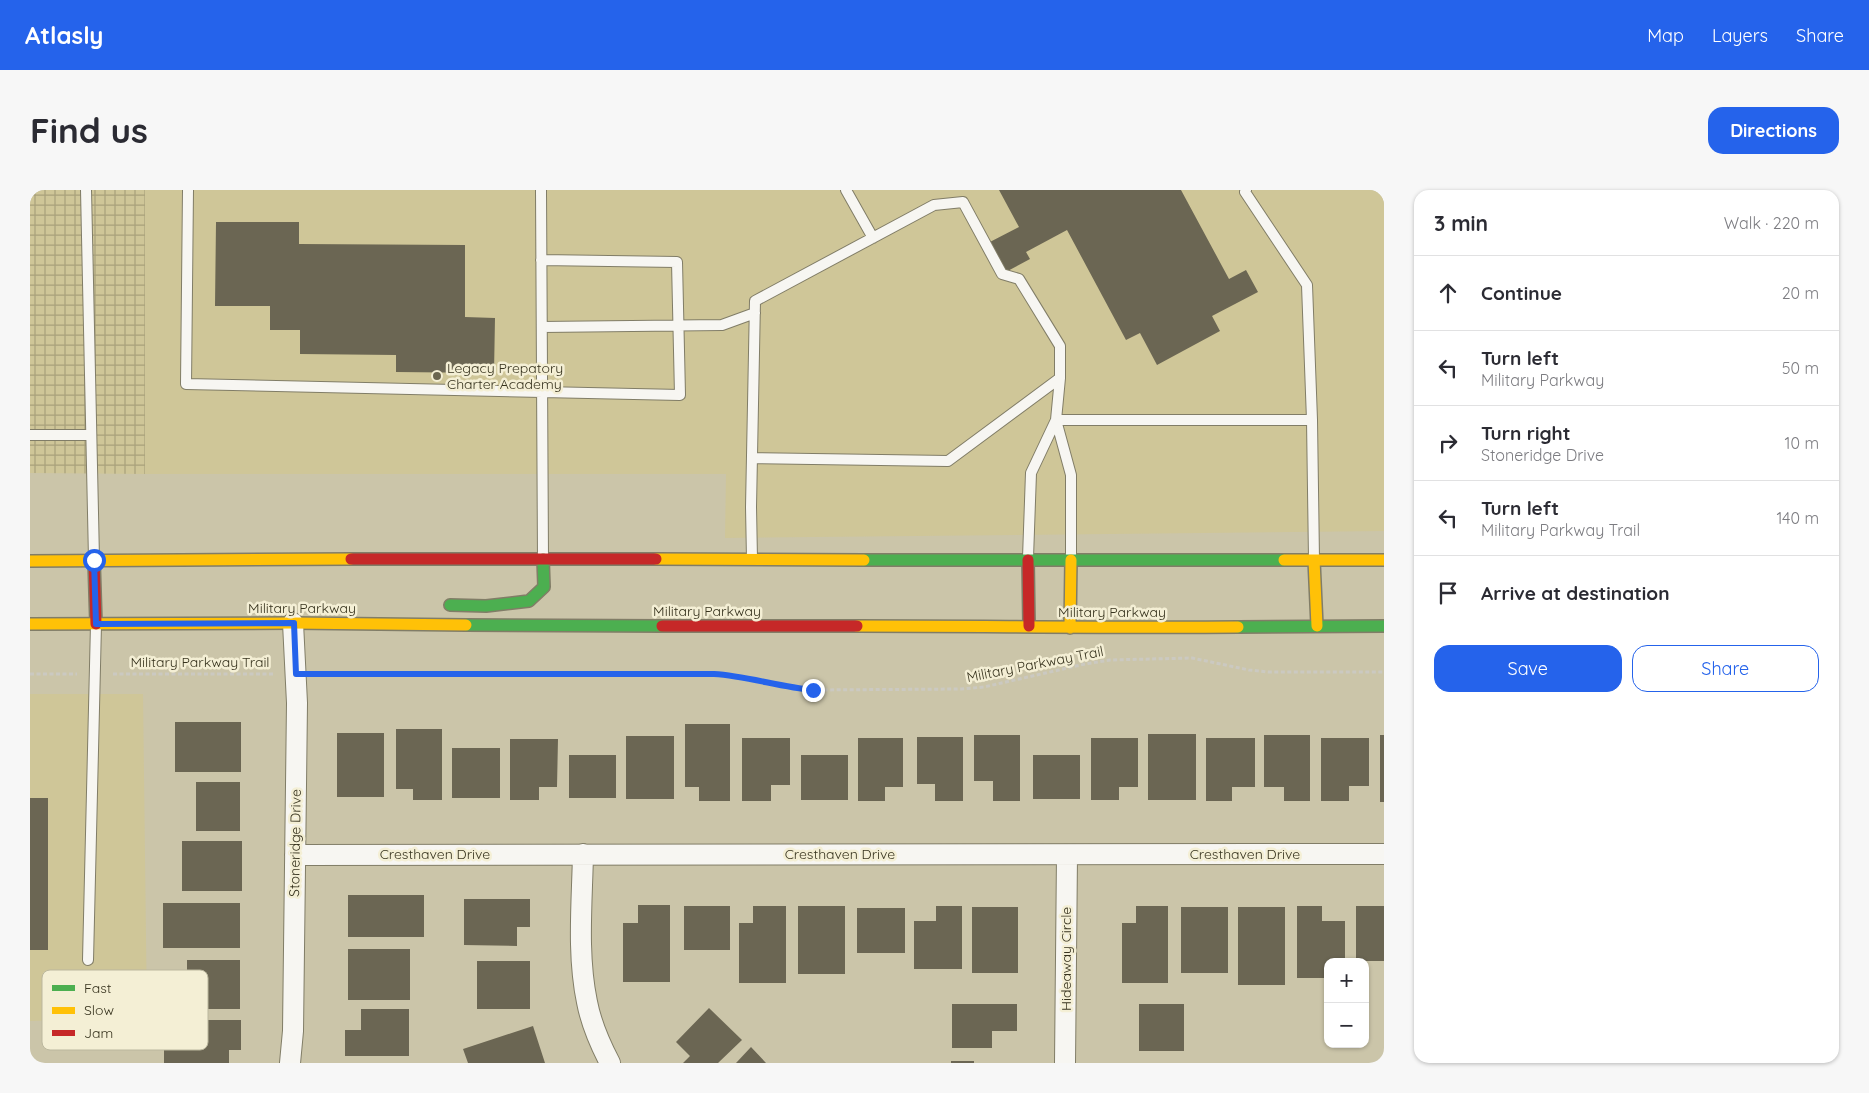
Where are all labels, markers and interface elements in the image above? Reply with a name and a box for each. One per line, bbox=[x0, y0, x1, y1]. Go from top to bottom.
text: Atlasly bbox=[25, 20, 103, 50]
text: Map bbox=[1647, 24, 1684, 47]
text: Layers bbox=[1712, 24, 1768, 47]
text: Share bbox=[1796, 24, 1844, 47]
button: Directions bbox=[1708, 107, 1839, 154]
text: Find us bbox=[30, 108, 148, 152]
text: 3 min bbox=[1434, 210, 1488, 236]
text: Walk · 220 m bbox=[1724, 213, 1819, 233]
icon: ahead bbox=[1434, 279, 1462, 307]
text: Continue bbox=[1481, 281, 1562, 305]
text: 20 m bbox=[1782, 283, 1819, 303]
text: Turn left bbox=[1481, 346, 1559, 370]
icon: left bbox=[1434, 354, 1462, 382]
text: 50 m bbox=[1782, 358, 1819, 378]
place label: Legacy Prepatory Charter Academy bbox=[447, 359, 563, 393]
marker: Legacy Prepatory Charter Academy bbox=[431, 370, 443, 382]
text: Military Parkway bbox=[1481, 370, 1604, 390]
text: Turn right bbox=[1481, 421, 1570, 445]
icon: right bbox=[1434, 429, 1462, 457]
text: 10 m bbox=[1785, 433, 1819, 453]
text: Stoneridge Drive bbox=[1481, 445, 1604, 465]
text: Turn left bbox=[1481, 496, 1559, 520]
icon: left bbox=[1434, 504, 1462, 532]
text: 140 m bbox=[1776, 508, 1819, 528]
text: Military Parkway Trail bbox=[1481, 520, 1640, 540]
route start bbox=[83, 549, 106, 572]
icon: arrive bbox=[1434, 579, 1462, 607]
text: Arrive at destination bbox=[1481, 581, 1670, 605]
street label: Military Parkway bbox=[248, 599, 356, 617]
street label: Military Parkway bbox=[653, 602, 761, 620]
street label: Military Parkway bbox=[1058, 603, 1166, 621]
street label: Military Parkway Trail bbox=[965, 642, 1105, 686]
button: Save bbox=[1434, 645, 1622, 692]
button: Share bbox=[1632, 645, 1819, 692]
street label: Military Parkway Trail bbox=[130, 653, 270, 671]
route end bbox=[802, 679, 825, 702]
street label: Stoneridge Drive bbox=[285, 789, 305, 897]
street label: Cresthaven Drive bbox=[380, 845, 490, 863]
street label: Cresthaven Drive bbox=[785, 845, 895, 863]
street label: Cresthaven Drive bbox=[1190, 845, 1300, 863]
street label: Hideaway Circle bbox=[1057, 907, 1075, 1011]
map controls bbox=[1324, 958, 1369, 1048]
button: + bbox=[1324, 958, 1369, 1003]
legend bbox=[42, 970, 208, 1050]
text: Fast bbox=[84, 979, 112, 997]
text: Slow bbox=[84, 1001, 114, 1019]
button: − bbox=[1324, 1003, 1369, 1048]
text: Jam bbox=[84, 1024, 113, 1042]

